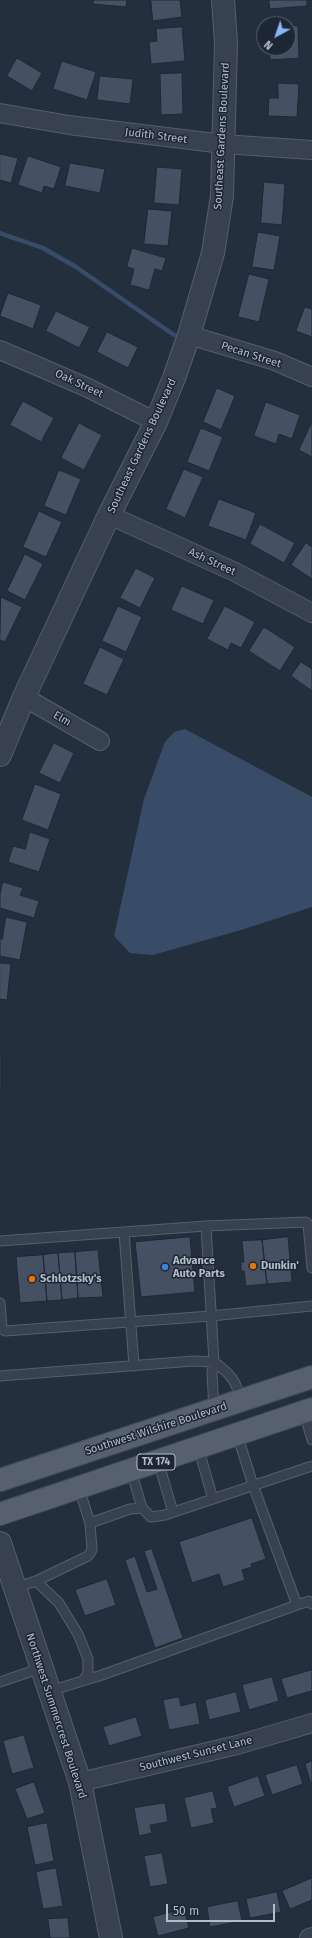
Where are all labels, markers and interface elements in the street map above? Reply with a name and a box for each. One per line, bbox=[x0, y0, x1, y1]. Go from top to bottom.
north arrow bbox=[256, 16, 296, 56]
text: N bbox=[262, 37, 276, 52]
street label: Southeast Gardens Boulevard bbox=[212, 62, 232, 210]
street label: Judith Street bbox=[124, 126, 188, 146]
street label: Pecan Street bbox=[219, 339, 283, 371]
street label: Oak Street bbox=[53, 367, 105, 401]
street label: Southeast Gardens Boulevard bbox=[105, 376, 179, 516]
street label: Ash Street bbox=[186, 545, 238, 579]
street label: Elm bbox=[51, 709, 73, 729]
place label: Advance Auto Parts bbox=[173, 1254, 225, 1280]
place label: Dunkin' bbox=[261, 1259, 299, 1273]
marker: Dunkin' bbox=[248, 1261, 258, 1271]
marker: Advance Auto Parts bbox=[160, 1262, 170, 1272]
place label: Schlotzsky's bbox=[40, 1272, 102, 1286]
marker: Schlotzsky's bbox=[27, 1274, 37, 1284]
street label: Southwest Wilshire Boulevard bbox=[83, 1400, 229, 1458]
road number: TX 174 bbox=[137, 1454, 175, 1470]
street label: Northwest Summercrest Boulevard bbox=[23, 1632, 89, 1800]
street label: Southwest Sunset Lane bbox=[138, 1734, 254, 1774]
scale bar bbox=[168, 1896, 277, 1922]
text: 50 m bbox=[173, 1904, 199, 1918]

